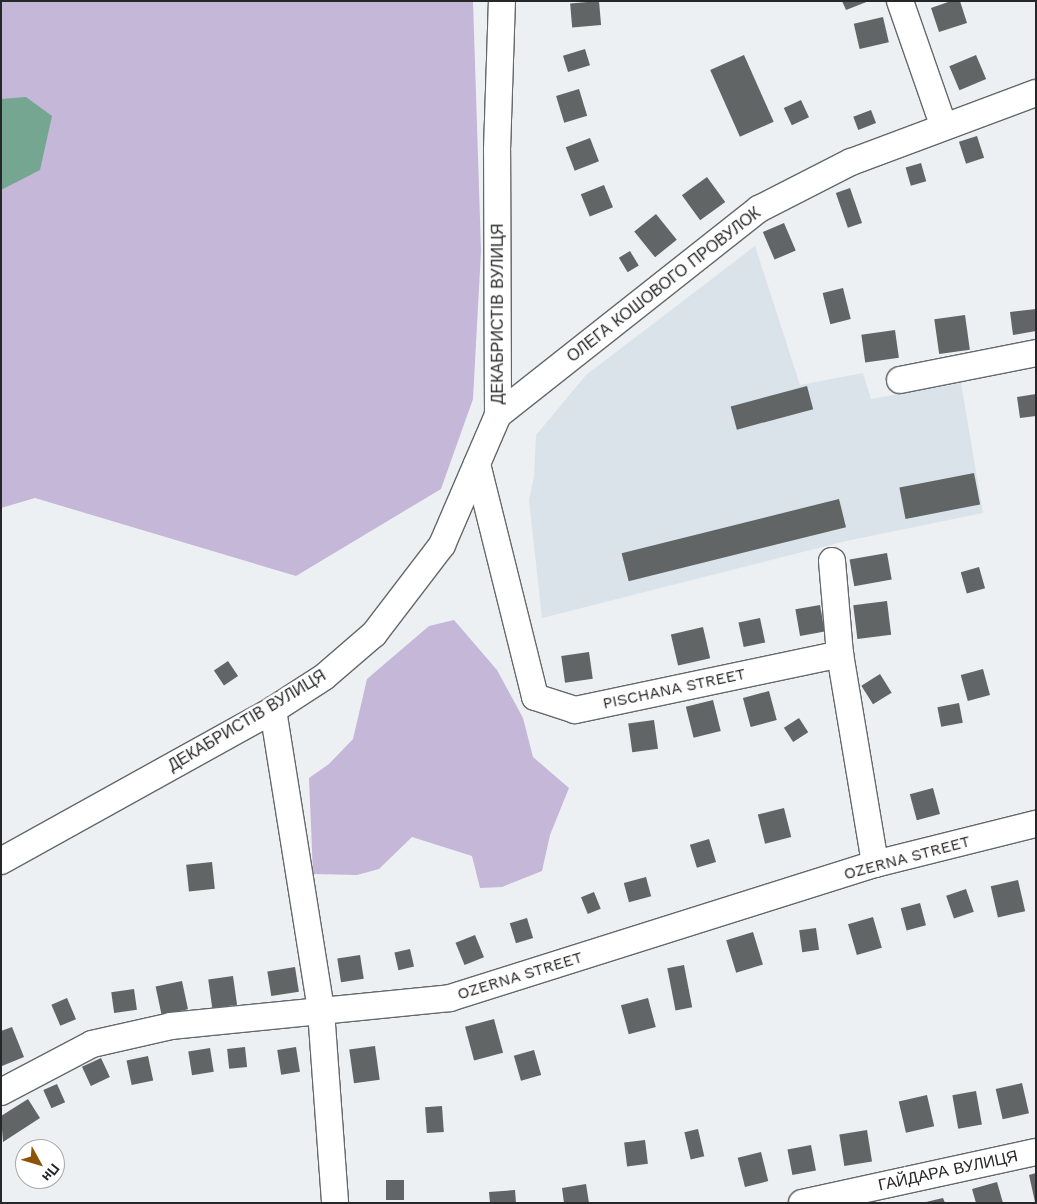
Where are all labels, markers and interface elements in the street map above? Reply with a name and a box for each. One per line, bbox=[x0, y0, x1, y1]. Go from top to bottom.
street label: ОЛЕГА КОШОВОГО ПРОВУЛОК bbox=[563, 203, 765, 367]
street label: ДЕКАБРИСТІВ ВУЛИЦЯ bbox=[488, 224, 508, 404]
street label: PISCHANA STREET bbox=[601, 664, 747, 714]
street label: ДЕКАБРИСТІВ ВУЛИЦЯ bbox=[165, 666, 329, 776]
street label: OZERNA STREET bbox=[841, 832, 973, 884]
street label: OZERNA STREET bbox=[455, 948, 585, 1004]
north arrow bbox=[15, 1139, 65, 1189]
street label: ГАЙДАРА ВУЛИЦЯ bbox=[876, 1147, 1020, 1195]
text: Пн bbox=[39, 1161, 63, 1185]

